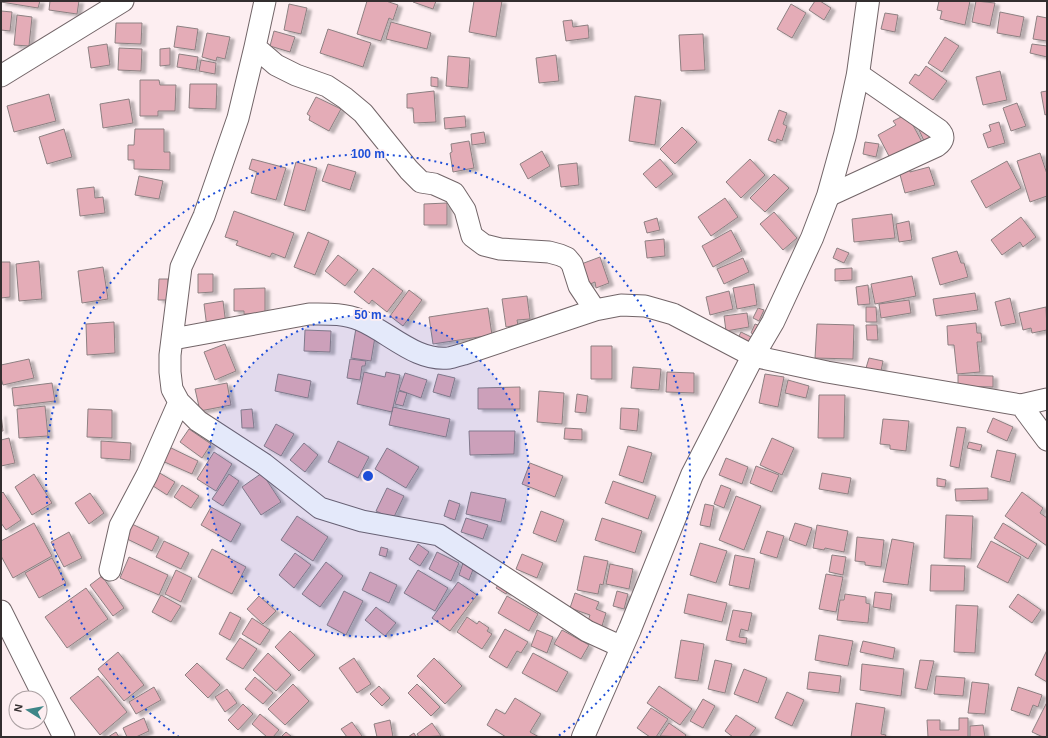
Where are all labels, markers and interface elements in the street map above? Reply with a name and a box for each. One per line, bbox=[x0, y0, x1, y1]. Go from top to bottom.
text: 100 m bbox=[351, 147, 385, 161]
text: 50 m bbox=[354, 308, 382, 322]
centre of rings bbox=[361, 469, 375, 483]
north arrow bbox=[8, 690, 48, 730]
text: N bbox=[12, 703, 25, 713]

